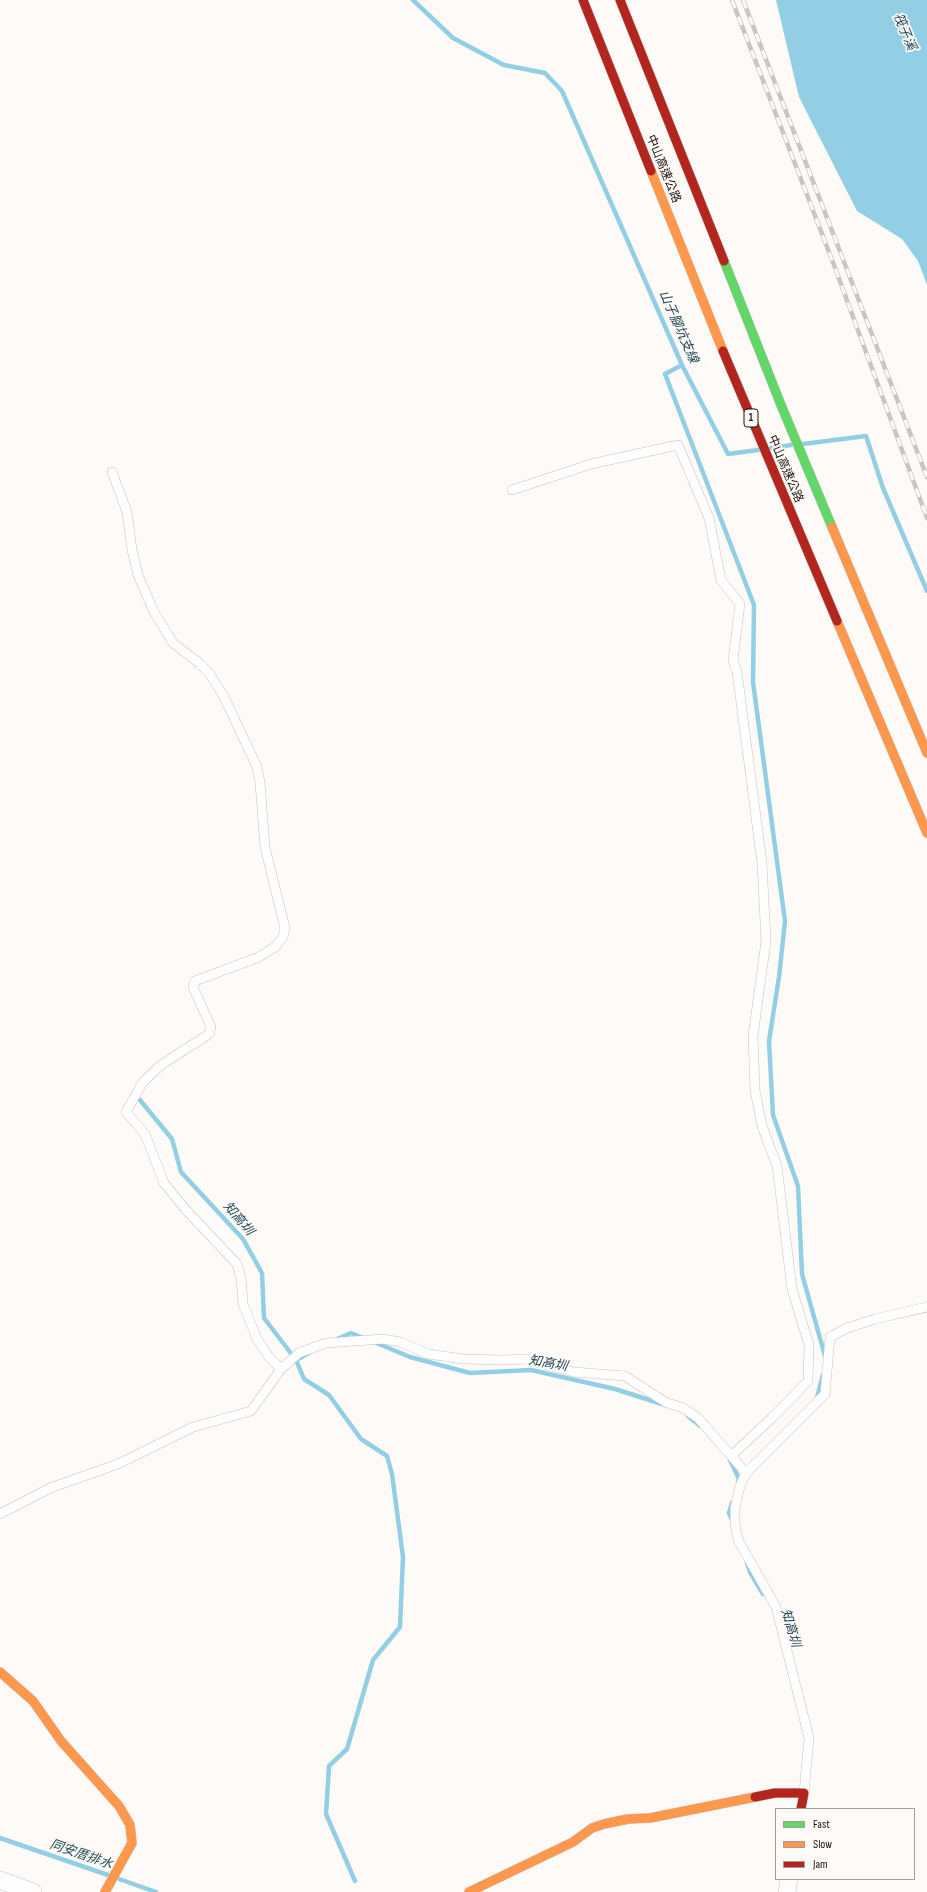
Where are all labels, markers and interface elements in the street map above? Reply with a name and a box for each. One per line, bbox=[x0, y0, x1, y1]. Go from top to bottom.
water label: 筏子溪 bbox=[889, 11, 919, 53]
street label: 中山高速公路 bbox=[643, 133, 683, 205]
water label: 山子腳坑支線 bbox=[655, 288, 701, 366]
road number: 1 bbox=[744, 409, 758, 427]
street label: 中山高速公路 bbox=[764, 433, 806, 505]
water label: 知高圳 bbox=[219, 1199, 257, 1239]
water label: 知高圳 bbox=[527, 1353, 569, 1375]
water label: 知高圳 bbox=[777, 1607, 803, 1649]
legend bbox=[775, 1808, 915, 1880]
text: Fast bbox=[813, 1817, 830, 1832]
water label: 同安厝排水 bbox=[48, 1837, 114, 1873]
text: Slow bbox=[813, 1837, 832, 1852]
text: Jam bbox=[813, 1857, 828, 1872]

